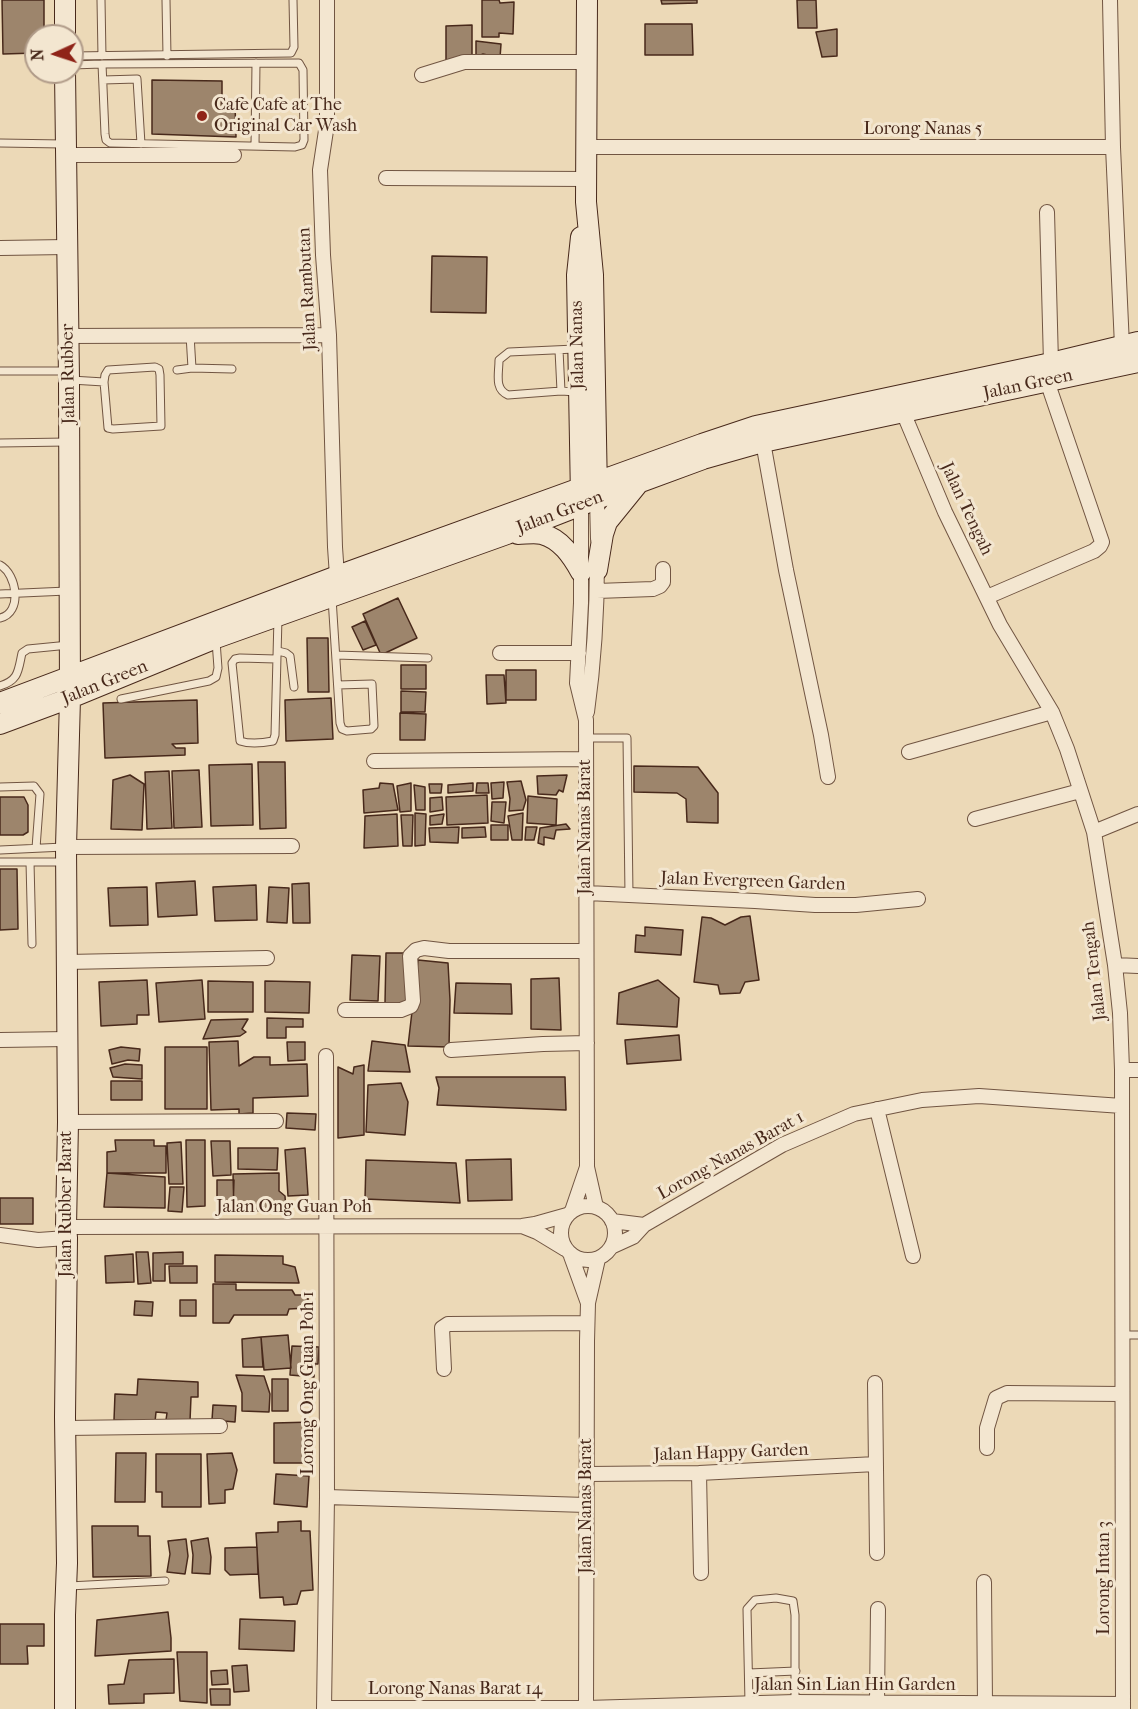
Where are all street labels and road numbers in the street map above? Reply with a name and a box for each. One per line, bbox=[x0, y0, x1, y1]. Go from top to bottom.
street label: Lorong Nanas 5 bbox=[863, 119, 983, 141]
street label: Jalan Rambutan bbox=[294, 227, 322, 351]
street label: Jalan Nanas bbox=[566, 300, 590, 390]
street label: Jalan Rubber bbox=[57, 324, 81, 424]
street label: Jalan Green bbox=[981, 365, 1075, 405]
street label: Jalan Tengah bbox=[935, 459, 997, 559]
street label: Jalan Green bbox=[514, 487, 606, 539]
street label: Jalan Green bbox=[59, 656, 151, 710]
street label: Jalan Nanas Barat bbox=[575, 759, 597, 895]
street label: Jalan Evergreen Garden bbox=[660, 868, 846, 896]
street label: Jalan Tengah bbox=[1078, 920, 1112, 1022]
street label: Lorong Nanas Barat 1 bbox=[654, 1107, 808, 1205]
street label: Jalan Rubber Barat bbox=[56, 1131, 78, 1277]
street label: Jalan Ong Guan Poh bbox=[216, 1197, 372, 1219]
street label: Lorong Ong Guan Poh 1 bbox=[298, 1291, 320, 1475]
street label: Jalan Nanas Barat bbox=[576, 1438, 598, 1574]
street label: Jalan Happy Garden bbox=[653, 1440, 809, 1466]
street label: Lorong Intan 3 bbox=[1094, 1521, 1116, 1635]
street label: Jalan Sin Lian Hin Garden bbox=[754, 1675, 956, 1697]
street label: Lorong Nanas Barat 14 bbox=[368, 1679, 542, 1701]

